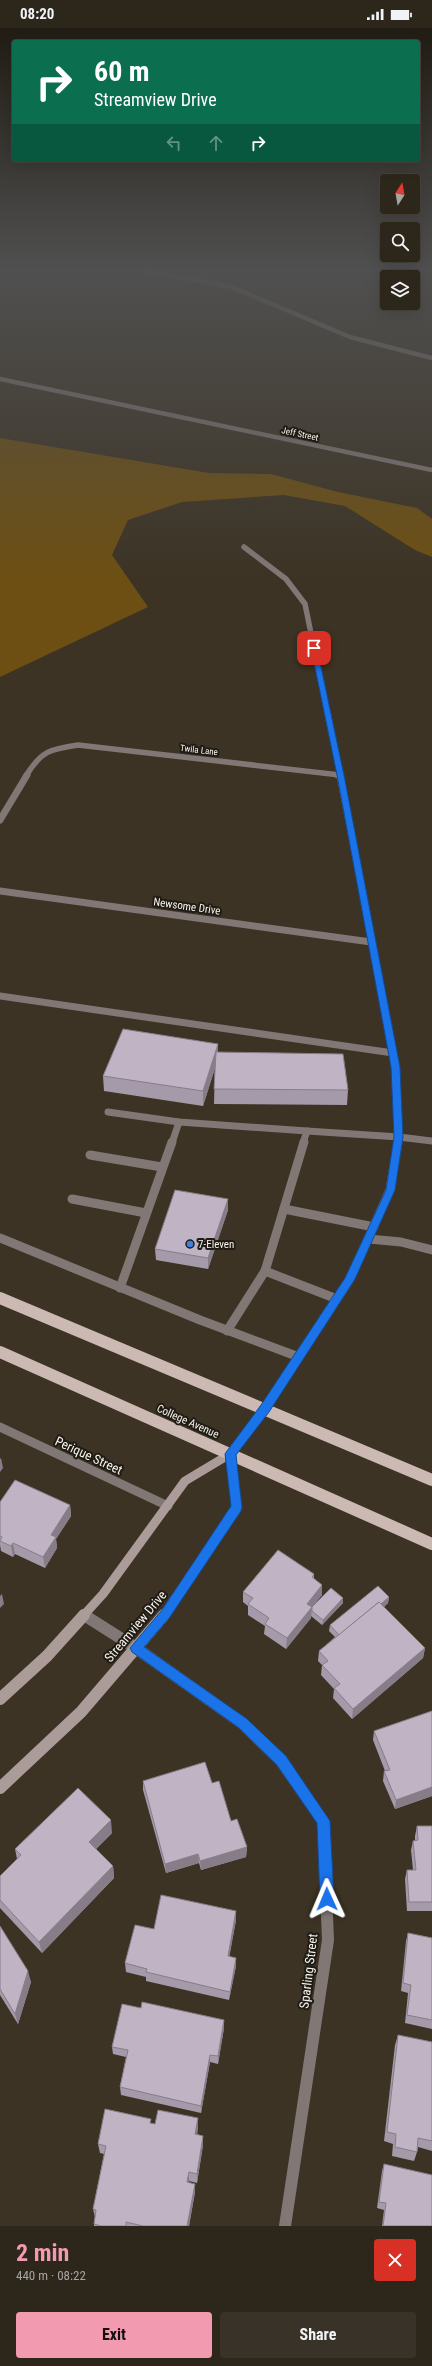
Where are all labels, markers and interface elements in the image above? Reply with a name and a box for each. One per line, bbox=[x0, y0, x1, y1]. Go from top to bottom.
text: 08:20 bbox=[20, 5, 54, 23]
text: 60 m bbox=[94, 55, 150, 88]
icon: right bbox=[28, 56, 80, 108]
text: Streamview Drive bbox=[94, 89, 217, 110]
icon: left bbox=[163, 132, 185, 154]
icon: ahead bbox=[205, 132, 227, 154]
icon: right bbox=[247, 132, 269, 154]
north arrow bbox=[380, 174, 420, 214]
map controls bbox=[380, 174, 420, 310]
button: search bbox=[380, 222, 420, 262]
button: layers bbox=[380, 270, 420, 310]
street label: Jeff Street bbox=[281, 425, 320, 443]
pin bbox=[297, 631, 331, 665]
icon: arrive bbox=[303, 637, 325, 659]
street label: Twila Lane bbox=[180, 743, 218, 757]
street label: Newsome Drive bbox=[153, 895, 221, 918]
place label: 7-Eleven bbox=[198, 1238, 234, 1251]
marker: 7-Eleven bbox=[185, 1239, 195, 1249]
street label: College Avenue bbox=[155, 1402, 221, 1441]
street label: Perique Street bbox=[53, 1433, 125, 1478]
street label: Streamview Drive bbox=[101, 1588, 170, 1665]
position arrow bbox=[306, 1878, 348, 1920]
street label: Sparling Street bbox=[296, 1933, 321, 2009]
text: 2 min bbox=[16, 2239, 69, 2267]
button: close bbox=[374, 2239, 416, 2281]
text: 440 m · 08:22 bbox=[16, 2268, 86, 2283]
button: Exit bbox=[16, 2312, 212, 2358]
button: Share bbox=[220, 2312, 416, 2358]

